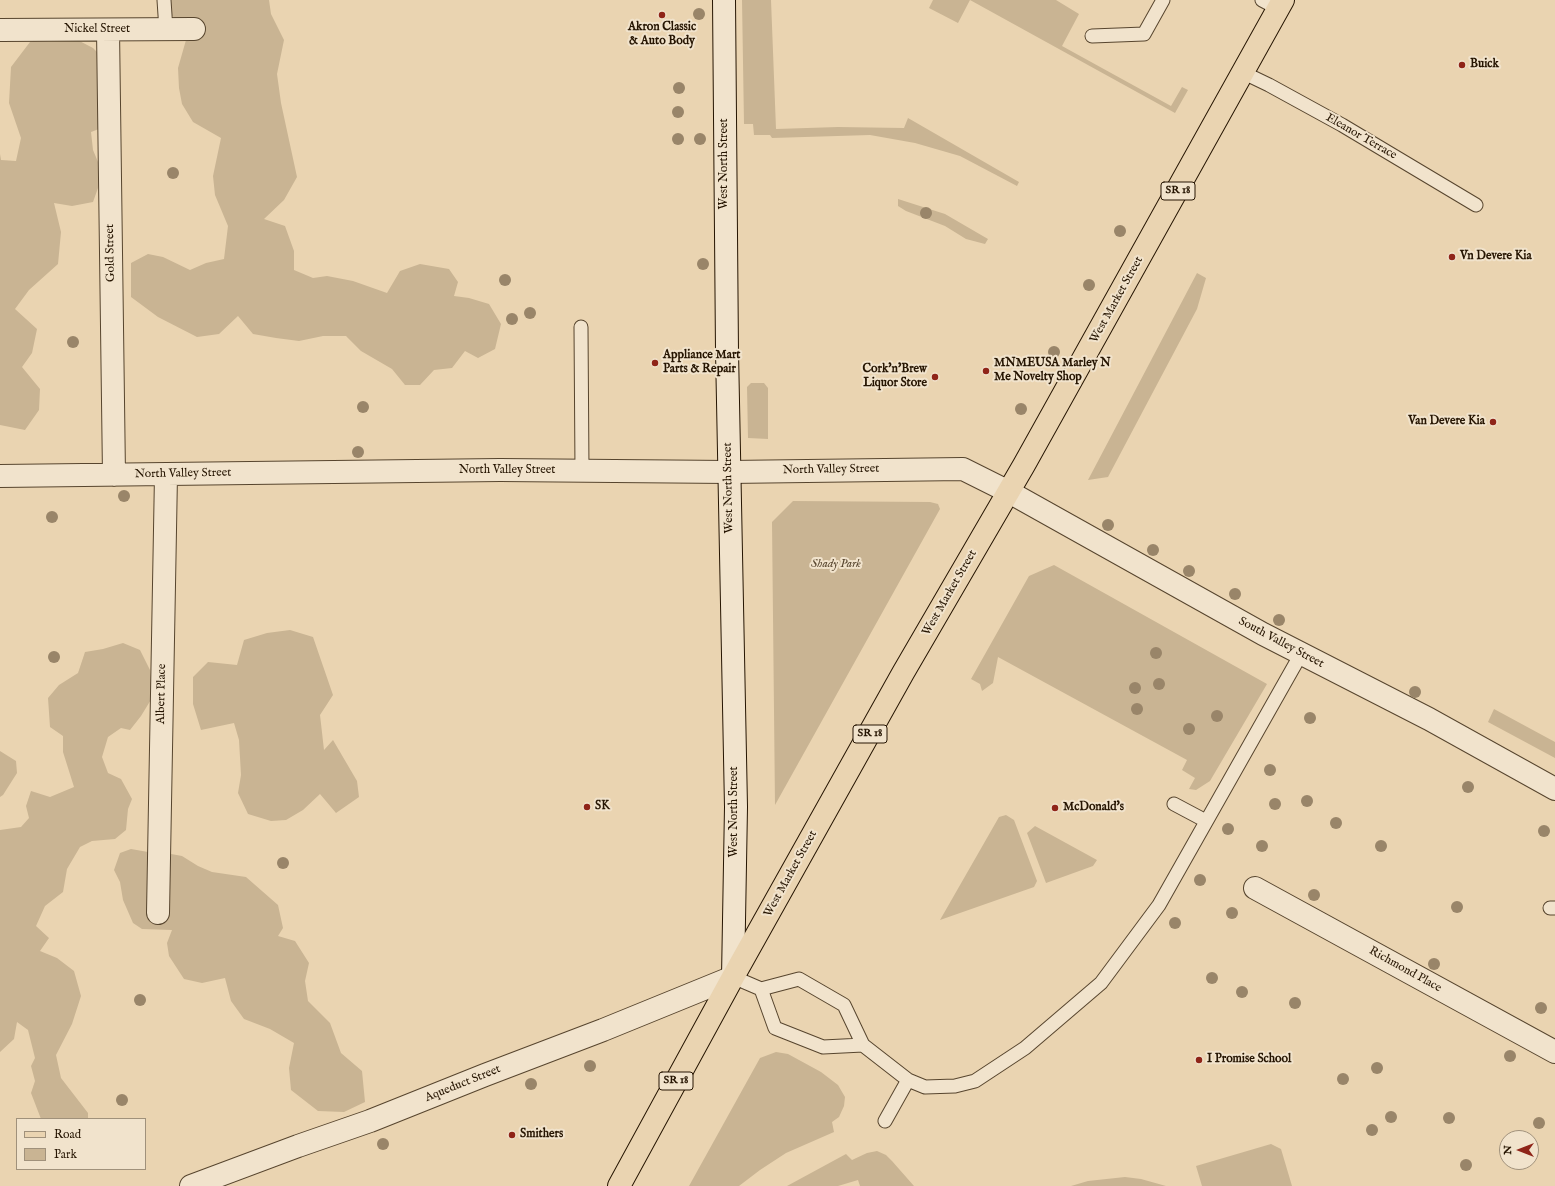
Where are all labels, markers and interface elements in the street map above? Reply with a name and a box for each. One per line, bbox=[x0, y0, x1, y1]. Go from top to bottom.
marker: Akron Classic & Auto Body bbox=[657, 10, 667, 20]
place label: Akron Classic & Auto Body bbox=[628, 21, 696, 49]
street label: Nickel Street bbox=[64, 23, 130, 37]
place label: Buick bbox=[1470, 58, 1499, 72]
marker: Buick bbox=[1457, 60, 1467, 70]
street label: Eleanor Terrace bbox=[1323, 111, 1399, 163]
street label: West North Street bbox=[718, 118, 732, 210]
road number: SR 18 bbox=[1161, 182, 1195, 200]
street label: Gold Street bbox=[103, 224, 119, 282]
place label: Vn Devere Kia bbox=[1460, 250, 1532, 264]
marker: Vn Devere Kia bbox=[1447, 252, 1457, 262]
street label: West Market Street bbox=[1087, 254, 1147, 346]
place label: Appliance Mart Parts & Repair bbox=[663, 349, 740, 377]
place label: MNMEUSA Marley N Me Novelty Shop bbox=[994, 357, 1111, 385]
marker: Appliance Mart Parts & Repair bbox=[650, 358, 660, 368]
place label: Cork'n'Brew Liquor Store bbox=[863, 363, 927, 391]
marker: MNMEUSA Marley N Me Novelty Shop bbox=[981, 366, 991, 376]
marker: Cork'n'Brew Liquor Store bbox=[930, 372, 940, 382]
place label: Van Devere Kia bbox=[1408, 415, 1485, 429]
marker: Van Devere Kia bbox=[1488, 417, 1498, 427]
street label: West North Street bbox=[721, 442, 737, 534]
street label: North Valley Street bbox=[783, 462, 879, 478]
street label: North Valley Street bbox=[459, 464, 555, 478]
street label: North Valley Street bbox=[135, 466, 231, 482]
street label: West Market Street bbox=[920, 548, 980, 638]
park label: Shady Park bbox=[811, 558, 861, 572]
street label: South Valley Street bbox=[1236, 614, 1326, 672]
street label: Albert Place bbox=[154, 664, 170, 724]
road number: SR 18 bbox=[853, 725, 887, 743]
street label: West North Street bbox=[728, 766, 742, 858]
place label: SK bbox=[595, 800, 610, 814]
place label: McDonald's bbox=[1063, 801, 1124, 815]
marker: SK bbox=[582, 802, 592, 812]
marker: McDonald's bbox=[1050, 803, 1060, 813]
street label: West Market Street bbox=[761, 828, 821, 920]
street label: Richmond Place bbox=[1366, 944, 1444, 996]
place label: I Promise School bbox=[1207, 1053, 1291, 1067]
marker: I Promise School bbox=[1194, 1055, 1204, 1065]
street label: Aqueduct Street bbox=[423, 1062, 503, 1106]
road number: SR 18 bbox=[659, 1072, 693, 1090]
legend bbox=[16, 1118, 146, 1170]
text: Road bbox=[54, 1127, 81, 1142]
place label: Smithers bbox=[520, 1128, 563, 1142]
marker: Smithers bbox=[507, 1130, 517, 1140]
north arrow bbox=[1499, 1130, 1539, 1170]
text: N bbox=[1501, 1145, 1515, 1155]
text: Park bbox=[54, 1147, 77, 1162]

